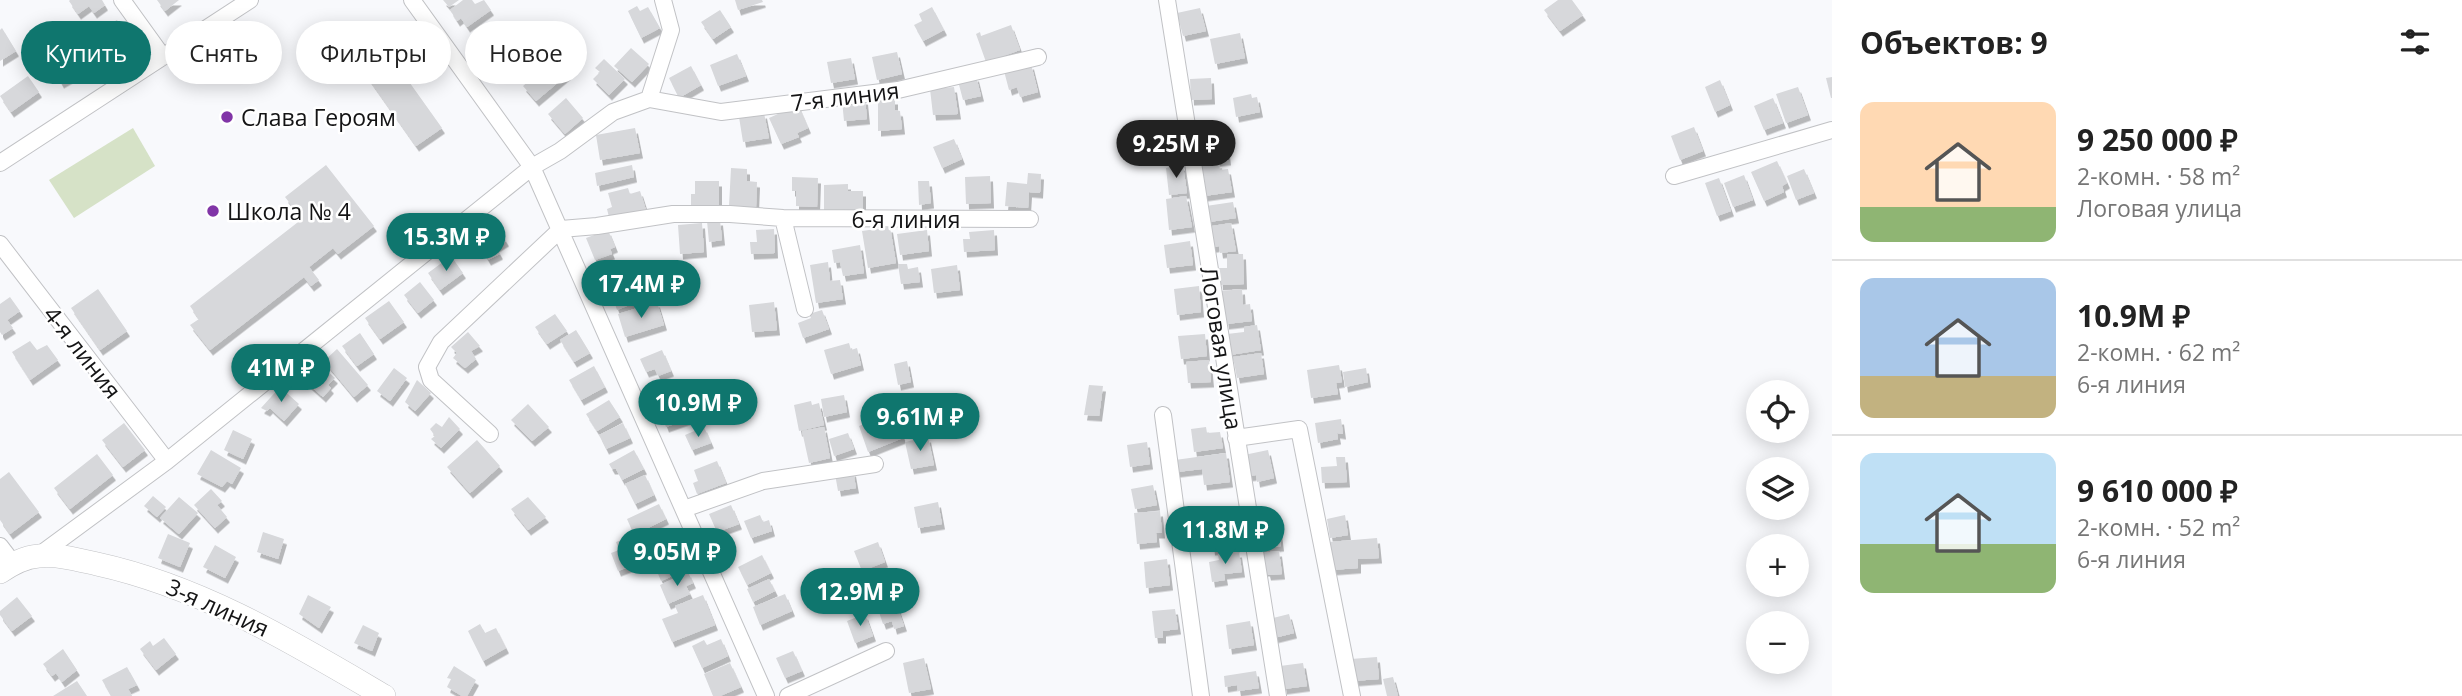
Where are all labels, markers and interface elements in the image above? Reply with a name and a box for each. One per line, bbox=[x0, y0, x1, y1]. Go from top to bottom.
chip: Купить bbox=[21, 21, 151, 84]
chip: Снять bbox=[165, 21, 282, 84]
chip: Фильтры bbox=[296, 21, 451, 84]
chip: Новое bbox=[465, 21, 587, 84]
text: Объектов: 9 bbox=[1860, 22, 2048, 63]
icon: filters bbox=[2396, 23, 2434, 61]
street label: 7-я линия bbox=[789, 73, 901, 119]
place label: Слава Героям bbox=[241, 101, 396, 133]
marker: Слава Героям bbox=[219, 109, 235, 125]
text: 9 250 000 ₽ bbox=[2077, 119, 2238, 160]
pin: 9.25M ₽ bbox=[1111, 120, 1241, 180]
text: 9.25M ₽ bbox=[1132, 127, 1220, 159]
icon: home bbox=[1916, 130, 2000, 214]
text: 2-комн. · 58 m² bbox=[2077, 160, 2240, 192]
text: Логовая улица bbox=[2077, 192, 2242, 224]
place label: Школа № 4 bbox=[227, 195, 351, 227]
marker: Школа № 4 bbox=[205, 203, 221, 219]
street label: 6-я линия bbox=[852, 203, 960, 235]
pin: 15.3M ₽ bbox=[381, 214, 511, 273]
text: 15.3M ₽ bbox=[402, 220, 490, 252]
pin: 17.4M ₽ bbox=[576, 260, 706, 320]
street label: Логовая улица bbox=[1193, 264, 1251, 432]
text: 17.4M ₽ bbox=[597, 267, 685, 299]
text: 10.9M ₽ bbox=[2077, 295, 2191, 336]
street label: 4-я линия bbox=[37, 299, 129, 405]
icon: home bbox=[1916, 306, 2000, 390]
text: 2-комн. · 62 m² bbox=[2077, 336, 2240, 368]
pin: 41M ₽ bbox=[232, 344, 330, 404]
text: 41M ₽ bbox=[247, 351, 315, 383]
text: 6-я линия bbox=[2077, 368, 2186, 400]
pin: 10.9M ₽ bbox=[633, 380, 763, 439]
map controls bbox=[1746, 380, 1809, 674]
button: locate bbox=[1746, 380, 1809, 443]
text: 10.9M ₽ bbox=[654, 386, 742, 418]
pin: 9.61M ₽ bbox=[855, 393, 985, 453]
text: 9.61M ₽ bbox=[876, 400, 964, 432]
button: layers bbox=[1746, 457, 1809, 520]
text: 9 610 000 ₽ bbox=[2077, 470, 2238, 511]
icon: home bbox=[1916, 481, 2000, 565]
pin: 11.8M ₽ bbox=[1160, 506, 1290, 566]
text: 2-комн. · 52 m² bbox=[2077, 511, 2240, 543]
text: 11.8M ₽ bbox=[1181, 513, 1269, 545]
pin: 9.05M ₽ bbox=[612, 528, 742, 588]
button: + bbox=[1746, 534, 1809, 597]
text: 9.05M ₽ bbox=[633, 535, 721, 567]
text: 6-я линия bbox=[2077, 543, 2186, 575]
pin: 12.9M ₽ bbox=[795, 568, 925, 628]
street label: 3-я линия bbox=[162, 570, 274, 644]
text: 12.9M ₽ bbox=[816, 575, 904, 607]
button: − bbox=[1746, 611, 1809, 674]

